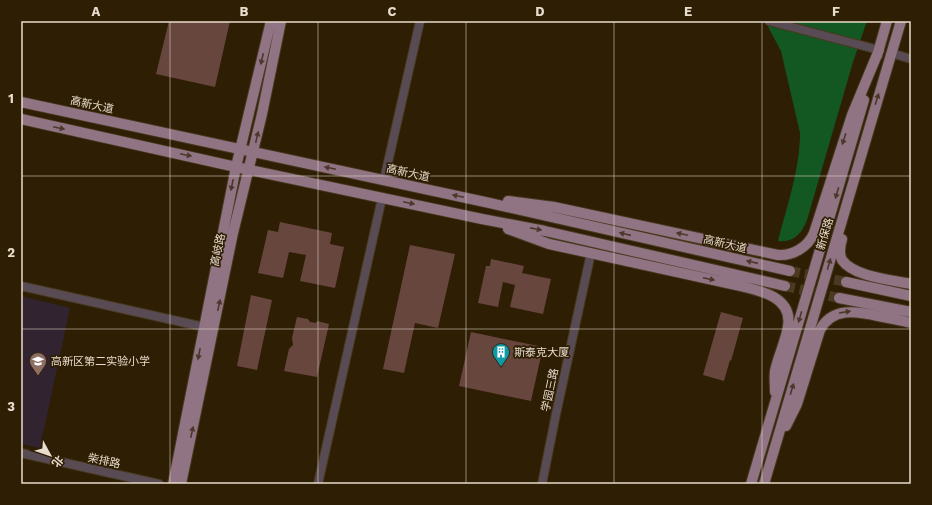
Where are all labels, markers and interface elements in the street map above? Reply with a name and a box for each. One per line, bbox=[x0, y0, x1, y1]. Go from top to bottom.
text: A bbox=[92, 4, 101, 19]
text: B bbox=[240, 4, 249, 19]
text: C bbox=[388, 4, 397, 19]
text: D bbox=[535, 4, 545, 19]
text: E bbox=[684, 4, 692, 19]
text: F bbox=[832, 4, 840, 19]
one-way arrow bbox=[259, 53, 265, 65]
text: 1 bbox=[8, 91, 14, 106]
one-way arrow bbox=[874, 93, 880, 105]
street label: 高新大道 bbox=[69, 94, 115, 116]
one-way arrow bbox=[53, 125, 65, 131]
one-way arrow bbox=[254, 131, 260, 143]
one-way arrow bbox=[841, 133, 847, 145]
one-way arrow bbox=[180, 153, 192, 159]
street label: 高新大道 bbox=[385, 162, 431, 184]
one-way arrow bbox=[324, 165, 337, 171]
one-way arrow bbox=[229, 179, 235, 192]
one-way arrow bbox=[834, 187, 840, 199]
one-way arrow bbox=[451, 192, 464, 198]
one-way arrow bbox=[403, 201, 415, 207]
street label: 新保路 bbox=[814, 216, 836, 252]
one-way arrow bbox=[530, 227, 542, 233]
one-way arrow bbox=[619, 230, 632, 236]
one-way arrow bbox=[676, 230, 688, 236]
street label: 高岐路 bbox=[208, 233, 228, 267]
street label: 高新大道 bbox=[702, 233, 748, 255]
text: 2 bbox=[7, 245, 15, 260]
one-way arrow bbox=[826, 258, 832, 270]
one-way arrow bbox=[746, 259, 758, 265]
one-way arrow bbox=[702, 277, 715, 283]
one-way arrow bbox=[216, 299, 222, 311]
one-way arrow bbox=[839, 309, 851, 315]
one-way arrow bbox=[797, 312, 803, 324]
building icon: 斯泰克大厦 bbox=[491, 342, 511, 367]
place label: 斯泰克大厦 bbox=[514, 346, 569, 359]
one-way arrow bbox=[195, 348, 201, 360]
school or university icon: 高新区第二实验小学 bbox=[28, 351, 48, 376]
place label: 高新区第二实验小学 bbox=[51, 355, 150, 368]
street label: 学园三路 bbox=[539, 367, 561, 413]
one-way arrow bbox=[789, 383, 795, 395]
text: 3 bbox=[7, 399, 15, 414]
one-way arrow bbox=[189, 426, 195, 438]
north arrow bbox=[30, 435, 70, 475]
street label: 柴排路 bbox=[87, 451, 121, 471]
text: 北 bbox=[49, 453, 66, 469]

